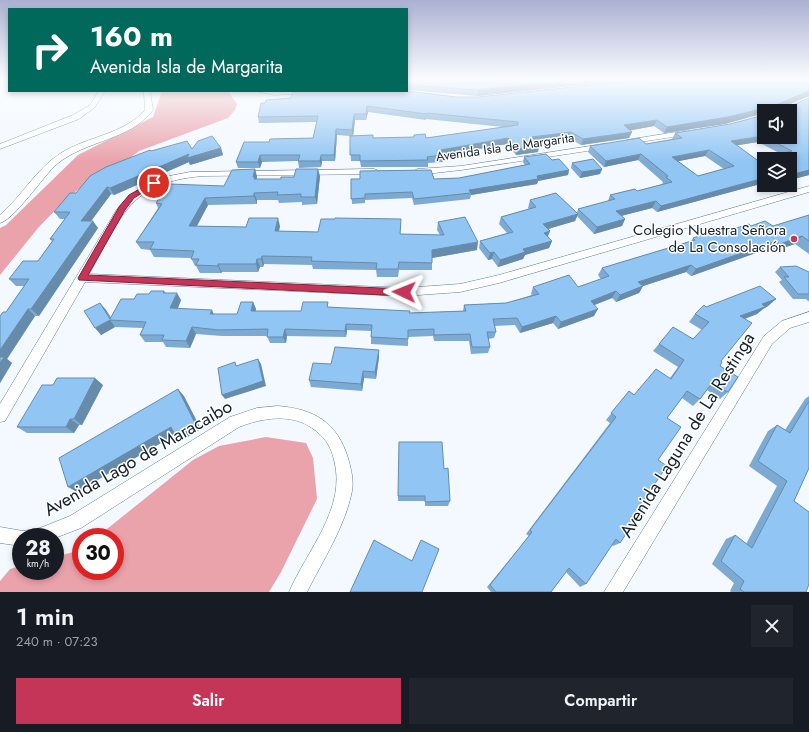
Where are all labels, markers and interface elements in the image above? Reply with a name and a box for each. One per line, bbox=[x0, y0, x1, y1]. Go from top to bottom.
text: 160 m bbox=[90, 16, 173, 57]
icon: right bbox=[24, 24, 76, 76]
text: Avenida Isla de Margarita bbox=[90, 54, 283, 80]
map controls bbox=[757, 104, 797, 192]
button: sound bbox=[757, 104, 797, 144]
street label: Avenida Isla de Margarita bbox=[435, 128, 575, 166]
button: layers bbox=[757, 152, 797, 192]
pin bbox=[137, 166, 171, 200]
icon: arrive bbox=[143, 172, 165, 194]
place label: Colegio Nuestra Señora de La Consolación bbox=[633, 219, 786, 258]
marker: Colegio Nuestra Señora de La Consolación bbox=[789, 234, 799, 244]
position arrow bbox=[383, 271, 425, 313]
street label: Avenida Laguna de La Restinga bbox=[613, 327, 761, 543]
street label: Avenida Lago de Maracaibo bbox=[39, 393, 237, 523]
speed limit sign: 30 bbox=[72, 528, 124, 580]
text: 28 bbox=[25, 534, 51, 563]
text: km/h bbox=[27, 556, 49, 571]
text: 1 min bbox=[16, 599, 74, 634]
button: close bbox=[751, 605, 793, 647]
text: 240 m · 07:23 bbox=[16, 632, 98, 651]
button: Salir bbox=[16, 678, 401, 724]
button: Compartir bbox=[409, 678, 793, 724]

